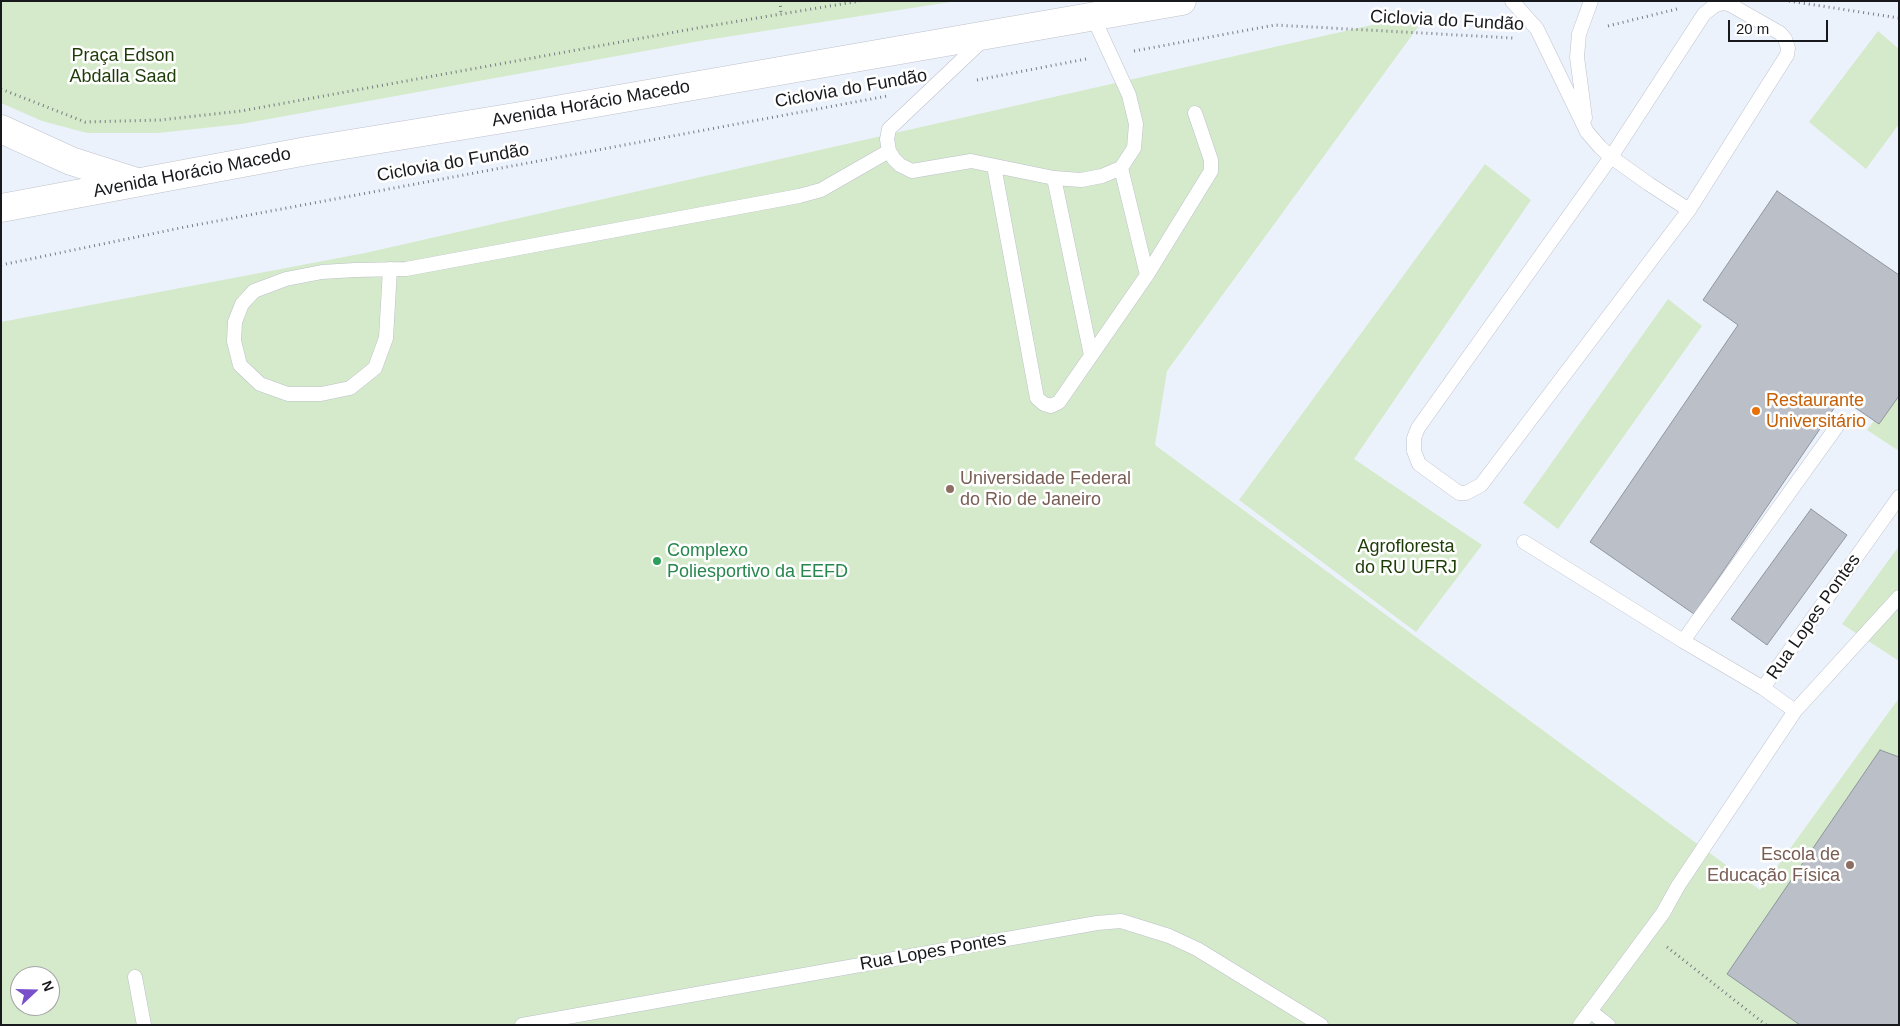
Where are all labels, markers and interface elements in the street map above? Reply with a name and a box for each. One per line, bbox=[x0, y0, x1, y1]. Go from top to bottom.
street label: Ciclovia do Fundão bbox=[1369, 6, 1525, 36]
scale bar bbox=[1730, 10, 1830, 42]
text: 20 m bbox=[1736, 20, 1769, 37]
park label: Praça Edson Abdalla Saad bbox=[69, 45, 177, 88]
street label: Ciclovia do Fundão bbox=[773, 65, 929, 113]
street label: Avenida Horácio Macedo bbox=[490, 76, 692, 132]
street label: Ciclovia do Fundão bbox=[375, 139, 531, 187]
street label: Avenida Horácio Macedo bbox=[91, 143, 293, 203]
place label: Restaurante Universitário bbox=[1766, 390, 1866, 432]
marker: Restaurante Universitário bbox=[1750, 405, 1762, 417]
place label: Universidade Federal do Rio de Janeiro bbox=[960, 468, 1131, 510]
marker: Universidade Federal do Rio de Janeiro bbox=[944, 483, 956, 495]
park label: Agrofloresta do RU UFRJ bbox=[1355, 536, 1457, 578]
place label: Complexo Poliesportivo da EEFD bbox=[667, 540, 848, 582]
street label: Rua Lopes Pontes bbox=[1763, 550, 1865, 684]
marker: Complexo Poliesportivo da EEFD bbox=[651, 555, 663, 567]
place label: Escola de Educação Física bbox=[1707, 844, 1840, 886]
marker: Escola de Educação Física bbox=[1844, 859, 1856, 871]
street label: Rua Lopes Pontes bbox=[858, 929, 1008, 975]
north arrow bbox=[10, 966, 60, 1016]
text: N bbox=[39, 978, 57, 994]

